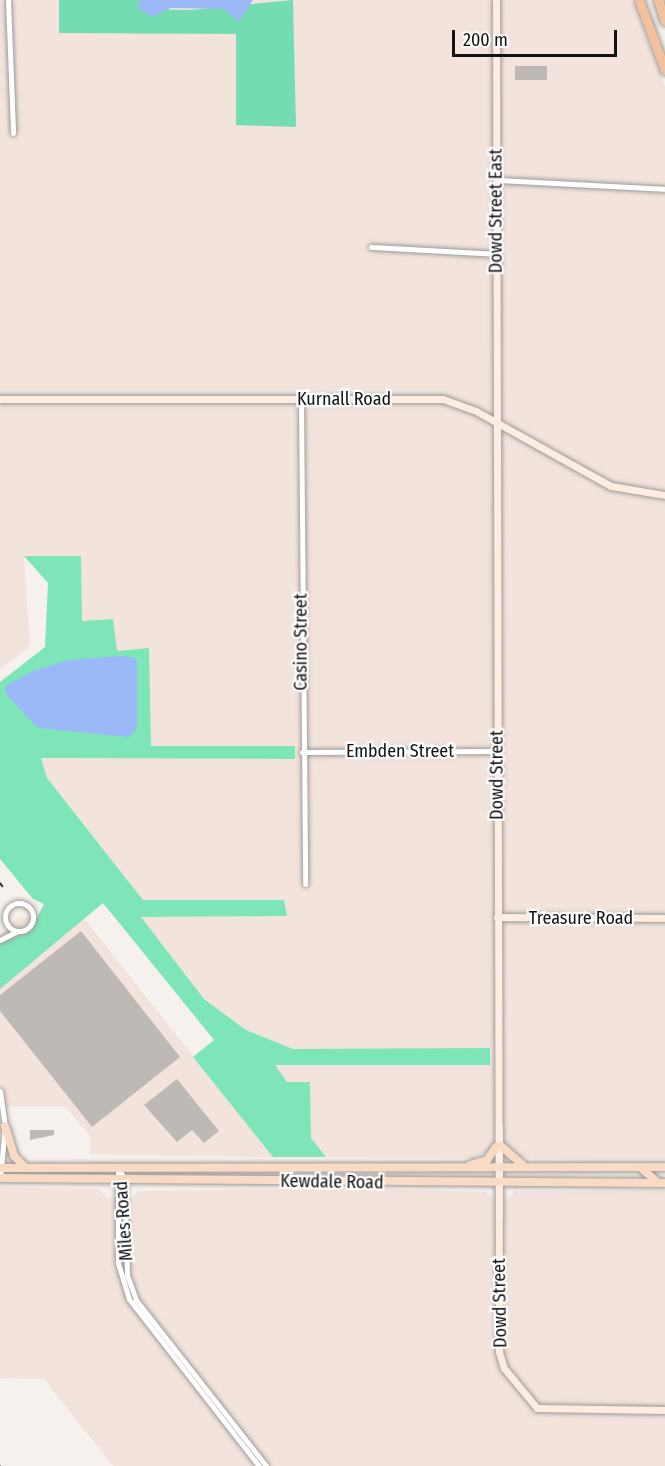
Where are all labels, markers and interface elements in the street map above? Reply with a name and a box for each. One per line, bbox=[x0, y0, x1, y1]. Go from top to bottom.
scale bar bbox=[455, 18, 620, 56]
text: 200 m bbox=[463, 29, 508, 51]
street label: Dowd Street East bbox=[485, 149, 507, 273]
street label: Kurnall Road bbox=[297, 388, 391, 410]
street label: Casino Street bbox=[290, 593, 312, 691]
street label: Dowd Street bbox=[486, 730, 508, 820]
street label: Embden Street bbox=[346, 740, 454, 762]
street label: Treasure Road bbox=[529, 907, 633, 929]
street label: Kewdale Road bbox=[280, 1170, 384, 1194]
street label: Miles Road bbox=[110, 1180, 138, 1262]
street label: Dowd Street bbox=[488, 1258, 512, 1348]

